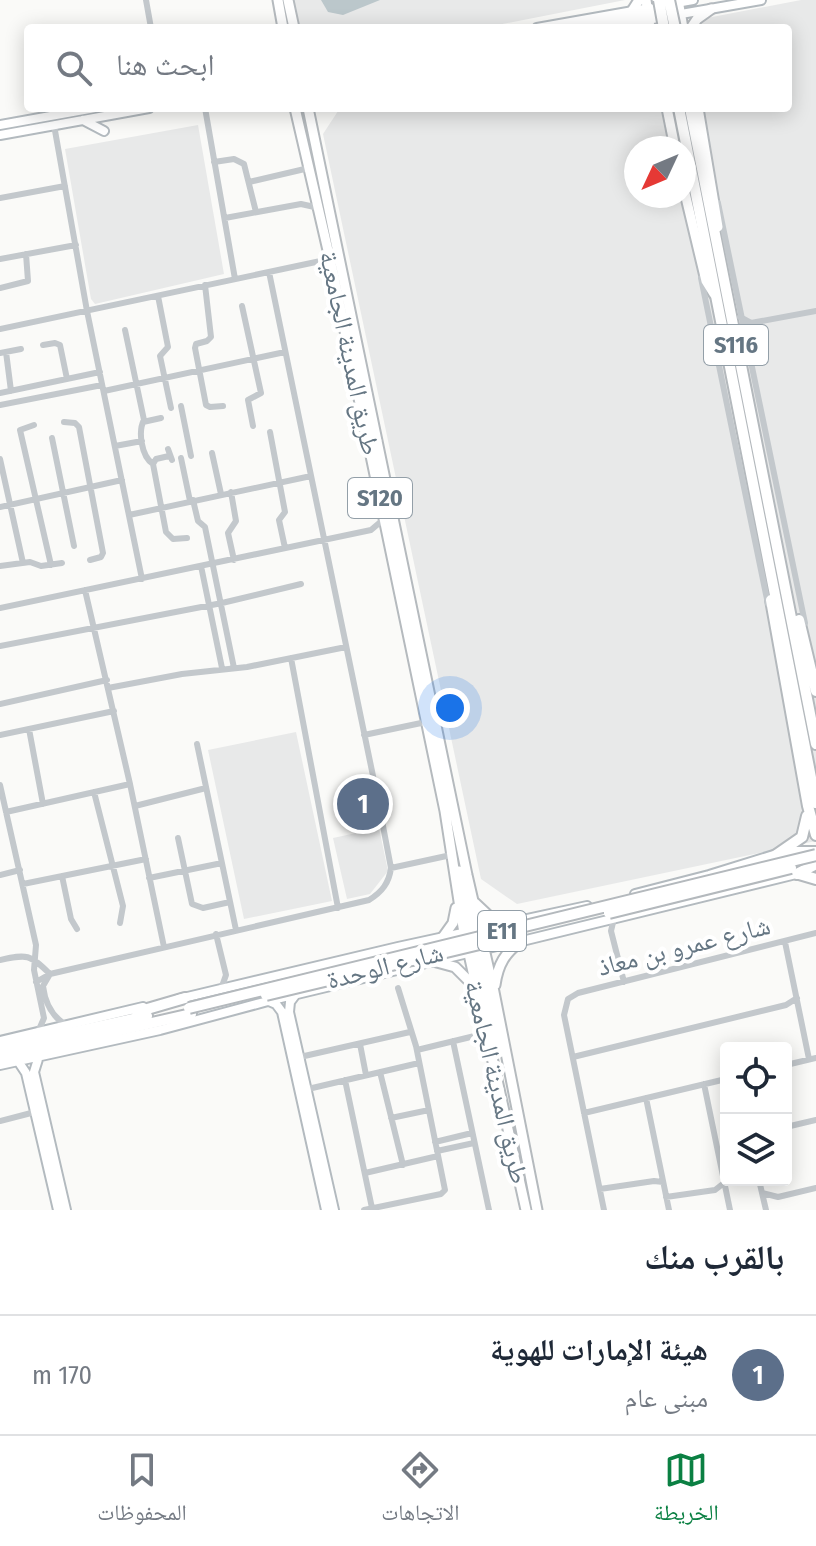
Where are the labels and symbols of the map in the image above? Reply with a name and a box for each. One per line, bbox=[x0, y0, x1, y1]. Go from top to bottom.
north arrow bbox=[624, 136, 696, 208]
street label: طريق المدينة الجامعية bbox=[313, 248, 386, 458]
road number: S116 bbox=[704, 325, 768, 365]
road number: S120 bbox=[348, 478, 412, 518]
your location bbox=[430, 688, 470, 728]
pin: 1 bbox=[337, 774, 389, 834]
street label: شارع عمرو بن معاذ bbox=[595, 910, 774, 983]
road number: E11 bbox=[478, 911, 526, 951]
street label: شارع الوحدة bbox=[324, 937, 447, 996]
street label: طريق المدينة الجامعية bbox=[458, 977, 535, 1187]

